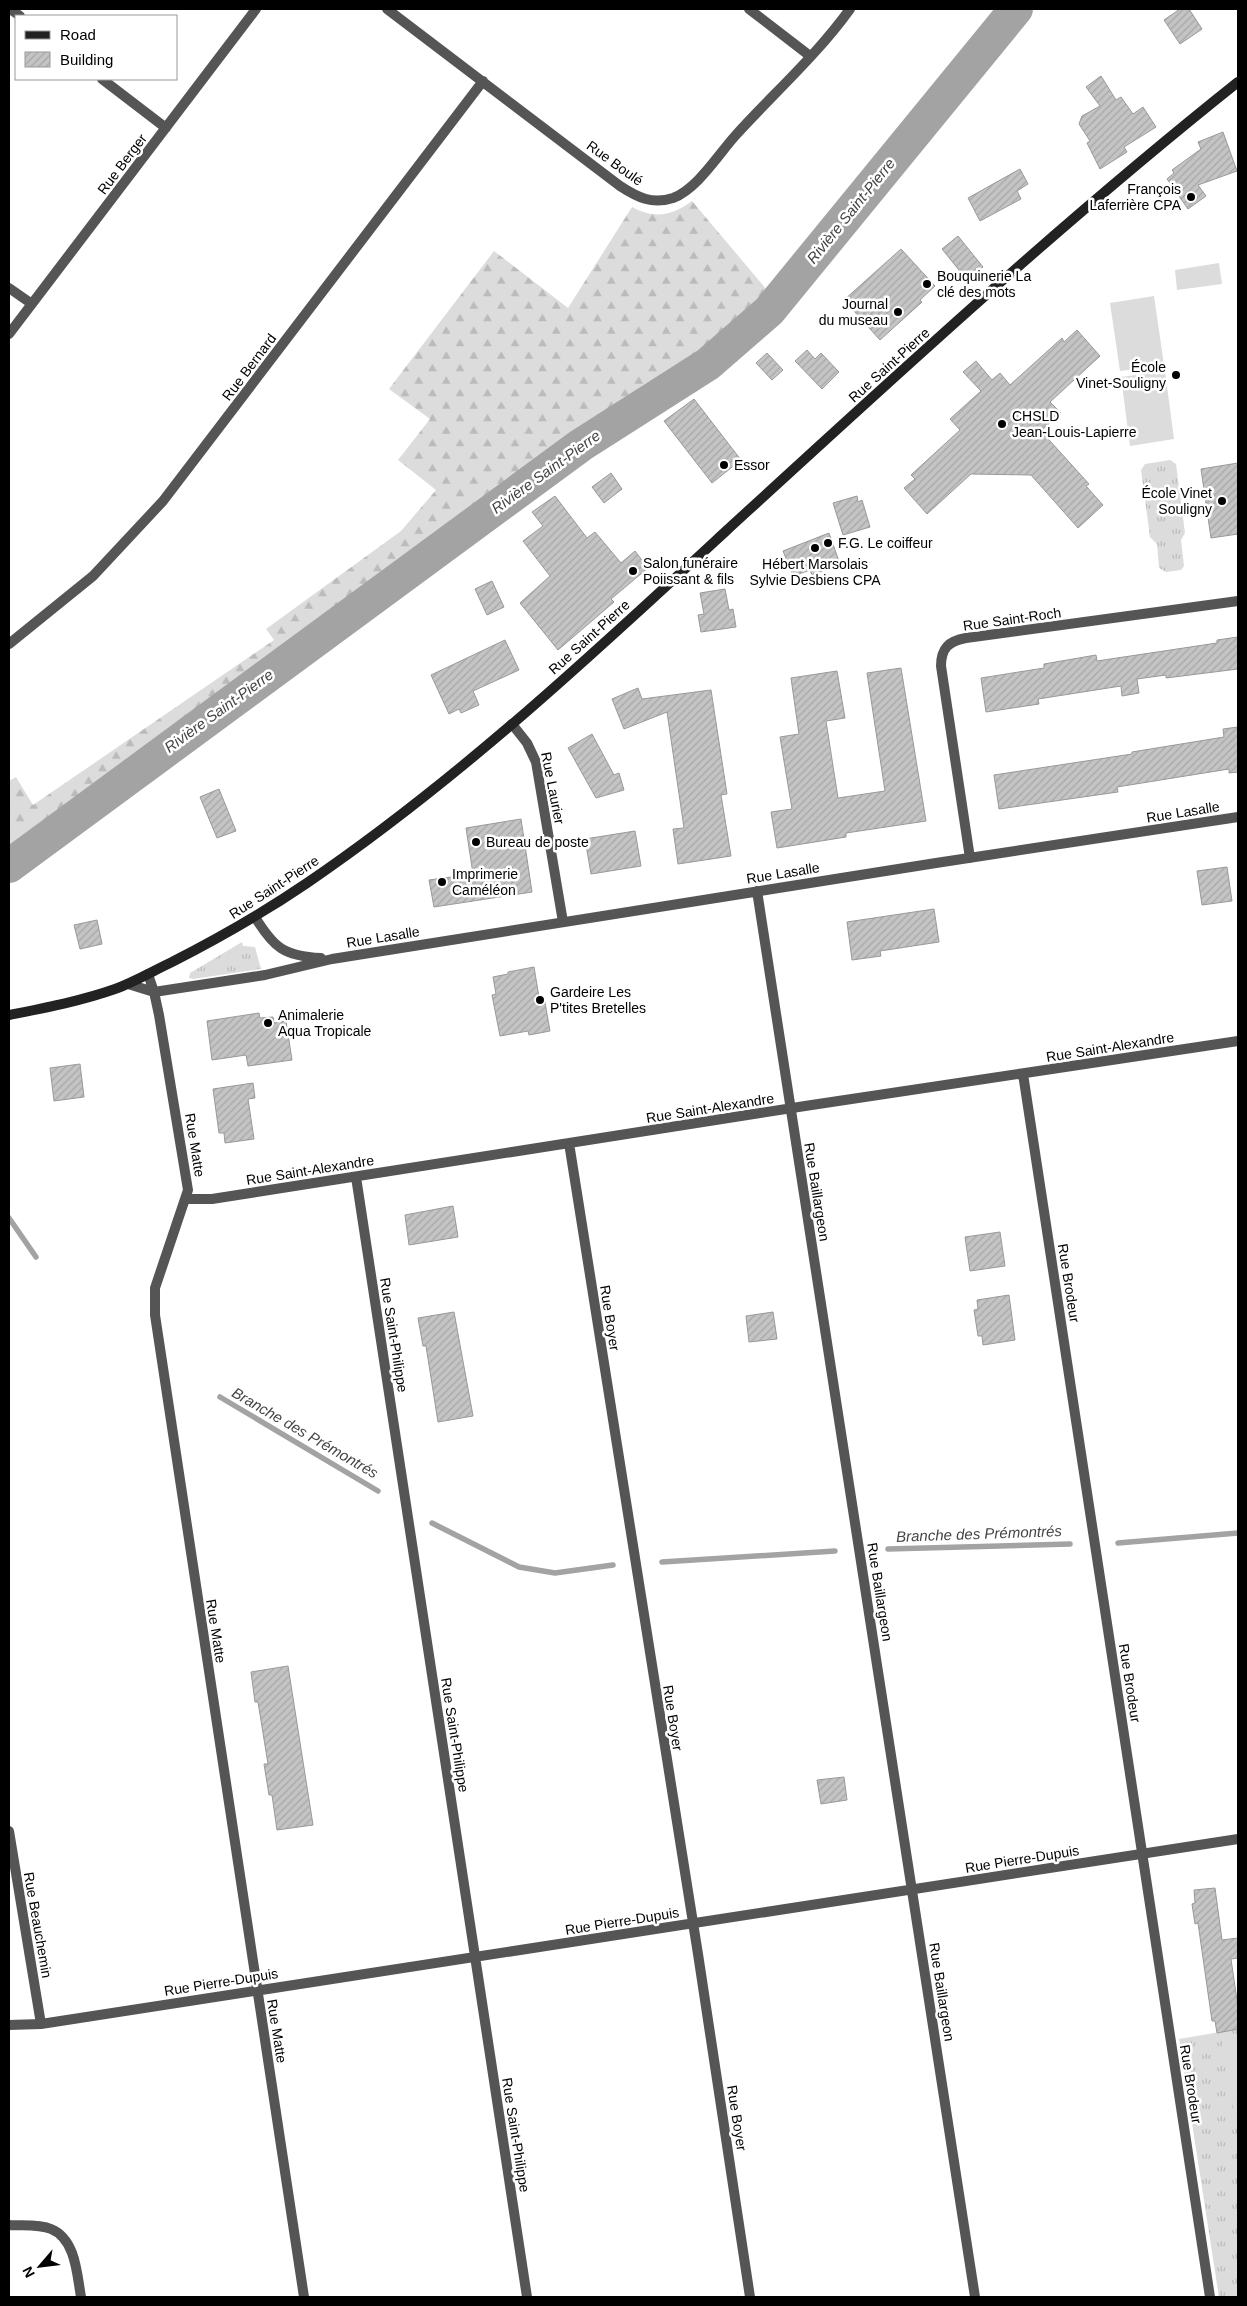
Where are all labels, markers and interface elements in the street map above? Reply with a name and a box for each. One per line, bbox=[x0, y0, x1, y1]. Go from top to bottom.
legend bbox=[15, 15, 178, 80]
text: Road bbox=[60, 26, 96, 43]
text: Building bbox=[60, 51, 113, 68]
street label: Rue Berger bbox=[94, 130, 150, 197]
street label: Rue Boulé bbox=[584, 137, 646, 189]
water label: Rivière Saint-Pierre bbox=[803, 155, 898, 267]
place label: François Laferrière CPA bbox=[1089, 181, 1182, 213]
marker: François Laferrière CPA bbox=[1185, 191, 1197, 203]
place label: Bouquinerie La clé des mots bbox=[937, 268, 1031, 300]
marker: Bouquinerie La clé des mots bbox=[921, 278, 933, 290]
place label: Journal du museau bbox=[819, 296, 888, 328]
marker: Journal du museau bbox=[892, 306, 904, 318]
street label: Rue Saint-Pierre bbox=[845, 324, 933, 406]
street label: Rue Bernard bbox=[219, 330, 279, 404]
place label: École Vinet-Souligny bbox=[1076, 359, 1166, 391]
marker: École Vinet-Souligny bbox=[1170, 369, 1182, 381]
place label: CHSLD Jean-Louis-Lapierre bbox=[1012, 408, 1137, 440]
marker: CHSLD Jean-Louis-Lapierre bbox=[996, 418, 1008, 430]
water label: Rivière Saint-Pierre bbox=[488, 426, 603, 517]
place label: Essor bbox=[734, 457, 770, 473]
marker: Essor bbox=[718, 459, 730, 471]
place label: École Vinet Souligny bbox=[1141, 485, 1212, 517]
marker: École Vinet Souligny bbox=[1216, 495, 1228, 507]
place label: F.G. Le coiffeur bbox=[838, 535, 933, 551]
marker: F.G. Le coiffeur bbox=[822, 537, 834, 549]
marker: Hébert Marsolais Sylvie Desbiens CPA bbox=[809, 542, 821, 554]
place label: Salon funéraire Poiissant & fils bbox=[643, 555, 738, 587]
place label: Hébert Marsolais Sylvie Desbiens CPA bbox=[749, 556, 881, 588]
marker: Salon funéraire Poiissant & fils bbox=[627, 565, 639, 577]
street label: Rue Saint-Pierre bbox=[545, 596, 633, 678]
street label: Rue Saint-Roch bbox=[962, 604, 1062, 634]
water label: Rivière Saint-Pierre bbox=[161, 665, 276, 756]
street label: Rue Laurier bbox=[538, 751, 568, 826]
street label: Rue Lasalle bbox=[1145, 798, 1221, 826]
place label: Bureau de poste bbox=[486, 834, 589, 850]
marker: Bureau de poste bbox=[470, 836, 482, 848]
street label: Rue Saint-Pierre bbox=[226, 852, 322, 922]
street label: Rue Lasalle bbox=[745, 859, 821, 887]
place label: Imprimerie Caméléon bbox=[452, 866, 518, 898]
marker: Imprimerie Caméléon bbox=[436, 876, 448, 888]
street label: Rue Lasalle bbox=[345, 923, 421, 951]
place label: Gardeire Les P'tites Bretelles bbox=[550, 984, 646, 1016]
marker: Gardeire Les P'tites Bretelles bbox=[534, 994, 546, 1006]
place label: Animalerie Aqua Tropicale bbox=[278, 1007, 372, 1039]
marker: Animalerie Aqua Tropicale bbox=[262, 1017, 274, 1029]
street label: Rue Saint-Alexandre bbox=[1045, 1029, 1175, 1065]
street label: Rue Saint-Alexandre bbox=[645, 1090, 775, 1126]
street label: Rue Matte bbox=[182, 1112, 208, 1178]
street label: Rue Baillargeon bbox=[801, 1142, 833, 1242]
street label: Rue Saint-Alexandre bbox=[245, 1152, 375, 1188]
street label: Rue Brodeur bbox=[1055, 1243, 1083, 1324]
street label: Rue Saint-Philippe bbox=[377, 1276, 411, 1394]
street label: Rue Boyer bbox=[597, 1284, 623, 1352]
water label: Branche des Prémontrés bbox=[229, 1384, 382, 1482]
water label: Branche des Prémontrés bbox=[896, 1522, 1063, 1545]
street label: Rue Baillargeon bbox=[864, 1542, 896, 1642]
street label: Rue Matte bbox=[203, 1598, 229, 1664]
street label: Rue Brodeur bbox=[1116, 1643, 1144, 1724]
street label: Rue Saint-Philippe bbox=[438, 1676, 472, 1794]
street label: Rue Boyer bbox=[660, 1684, 686, 1752]
street label: Rue Pierre-Dupuis bbox=[964, 1842, 1080, 1876]
street label: Rue Beauchemin bbox=[21, 1871, 55, 1979]
street label: Rue Pierre-Dupuis bbox=[564, 1904, 680, 1938]
street label: Rue Baillargeon bbox=[926, 1942, 958, 2042]
street label: Rue Pierre-Dupuis bbox=[163, 1965, 279, 1999]
street label: Rue Matte bbox=[264, 1998, 290, 2064]
street label: Rue Brodeur bbox=[1177, 2044, 1205, 2125]
street label: Rue Saint-Philippe bbox=[499, 2076, 533, 2194]
street label: Rue Boyer bbox=[724, 2084, 750, 2152]
north arrow bbox=[15, 2241, 65, 2291]
text: N bbox=[19, 2264, 38, 2280]

